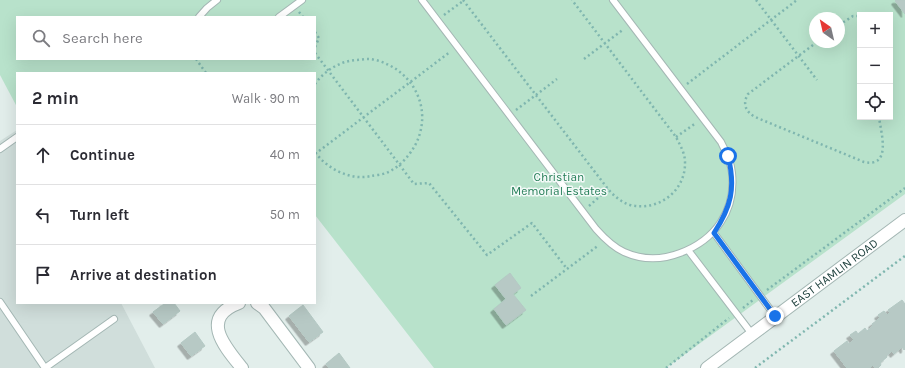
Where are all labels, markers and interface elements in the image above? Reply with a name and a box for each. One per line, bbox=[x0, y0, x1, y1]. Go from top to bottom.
north arrow bbox=[809, 12, 845, 48]
map controls bbox=[857, 12, 893, 120]
button: + bbox=[857, 12, 893, 48]
search box bbox=[16, 16, 316, 60]
icon: search bbox=[30, 27, 52, 49]
text: Search here bbox=[62, 29, 143, 47]
button: − bbox=[857, 48, 893, 84]
button: locate bbox=[857, 84, 893, 120]
text: 2 min bbox=[32, 88, 79, 108]
text: Walk · 90 m bbox=[232, 91, 300, 106]
icon: ahead bbox=[32, 144, 54, 166]
text: Continue bbox=[70, 146, 135, 164]
text: 40 m bbox=[270, 147, 300, 162]
route start bbox=[719, 147, 737, 165]
park label: Christian Memorial Estates bbox=[511, 170, 607, 198]
icon: left bbox=[32, 204, 54, 226]
text: Turn left bbox=[70, 206, 129, 224]
text: 50 m bbox=[270, 207, 300, 222]
street label: EAST HAMLIN ROAD bbox=[788, 236, 881, 310]
icon: arrive bbox=[32, 264, 54, 286]
text: Arrive at destination bbox=[70, 266, 217, 284]
route end bbox=[766, 307, 784, 325]

